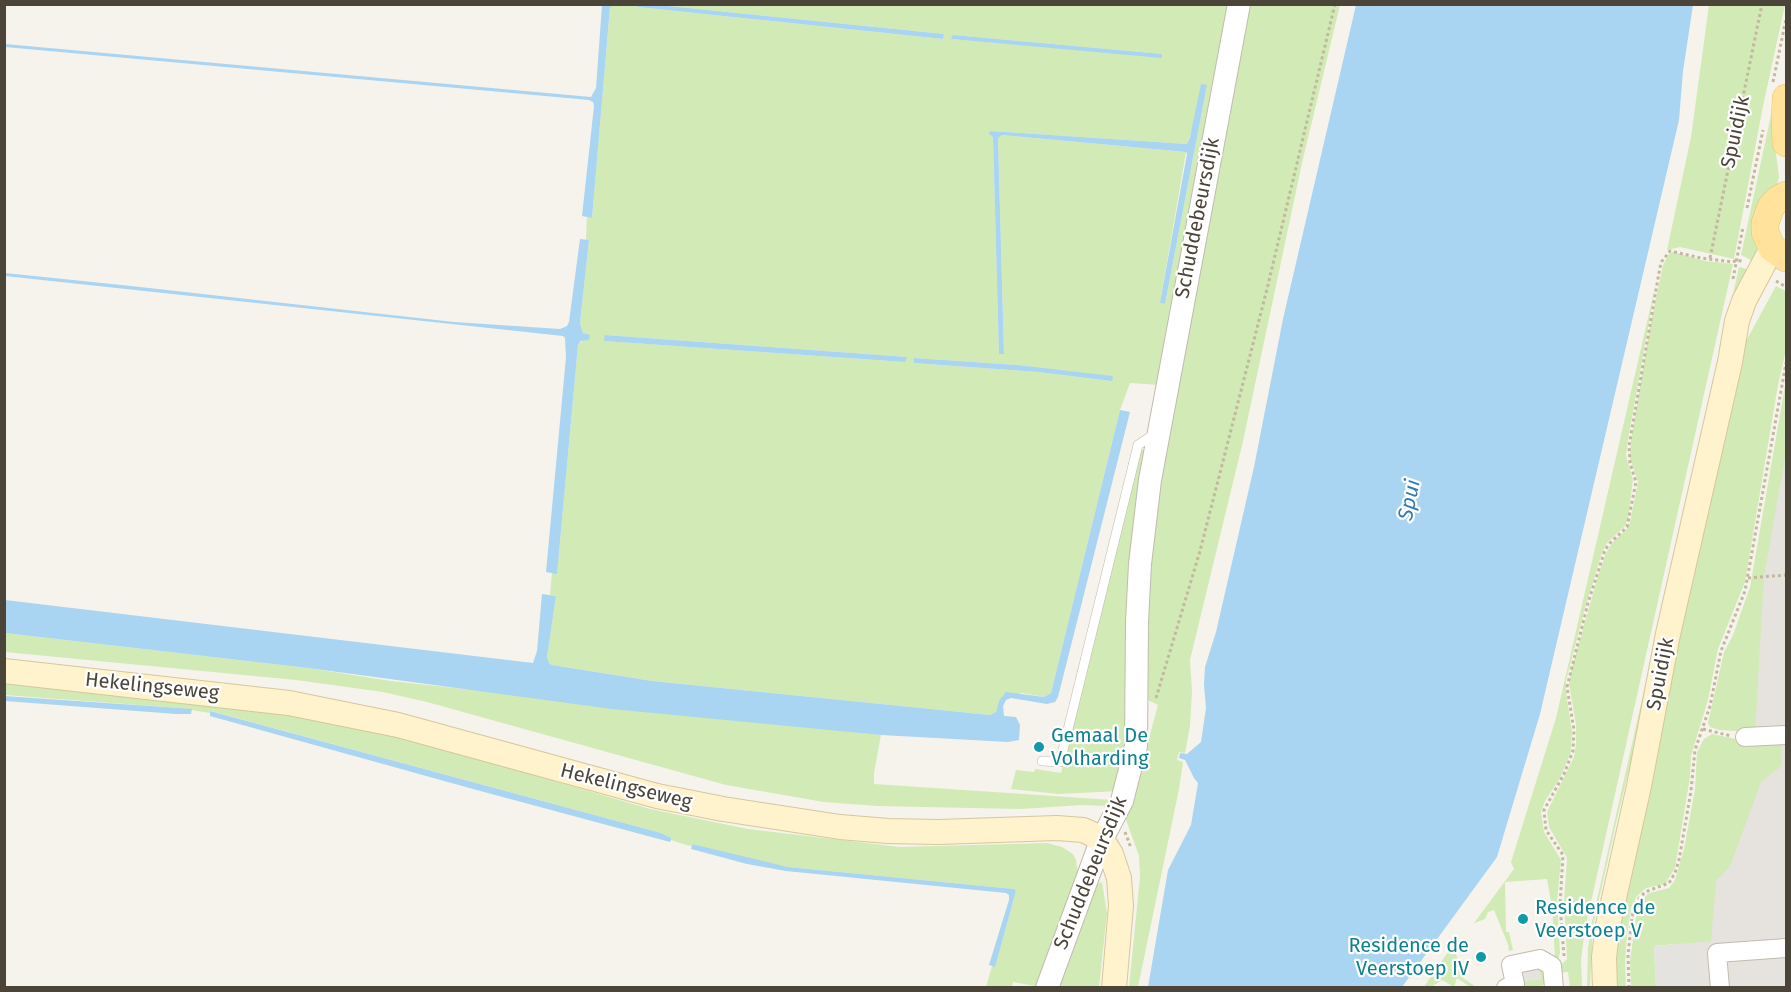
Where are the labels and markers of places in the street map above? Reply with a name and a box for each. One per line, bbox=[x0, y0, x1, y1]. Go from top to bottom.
place label: Gemaal De Volharding bbox=[1051, 724, 1149, 771]
marker: Gemaal De Volharding bbox=[1032, 740, 1046, 754]
place label: Residence de Veerstoep V bbox=[1535, 896, 1655, 943]
marker: Residence de Veerstoep V bbox=[1516, 912, 1530, 926]
place label: Residence de Veerstoep IV bbox=[1349, 934, 1469, 981]
marker: Residence de Veerstoep IV bbox=[1474, 950, 1488, 964]

